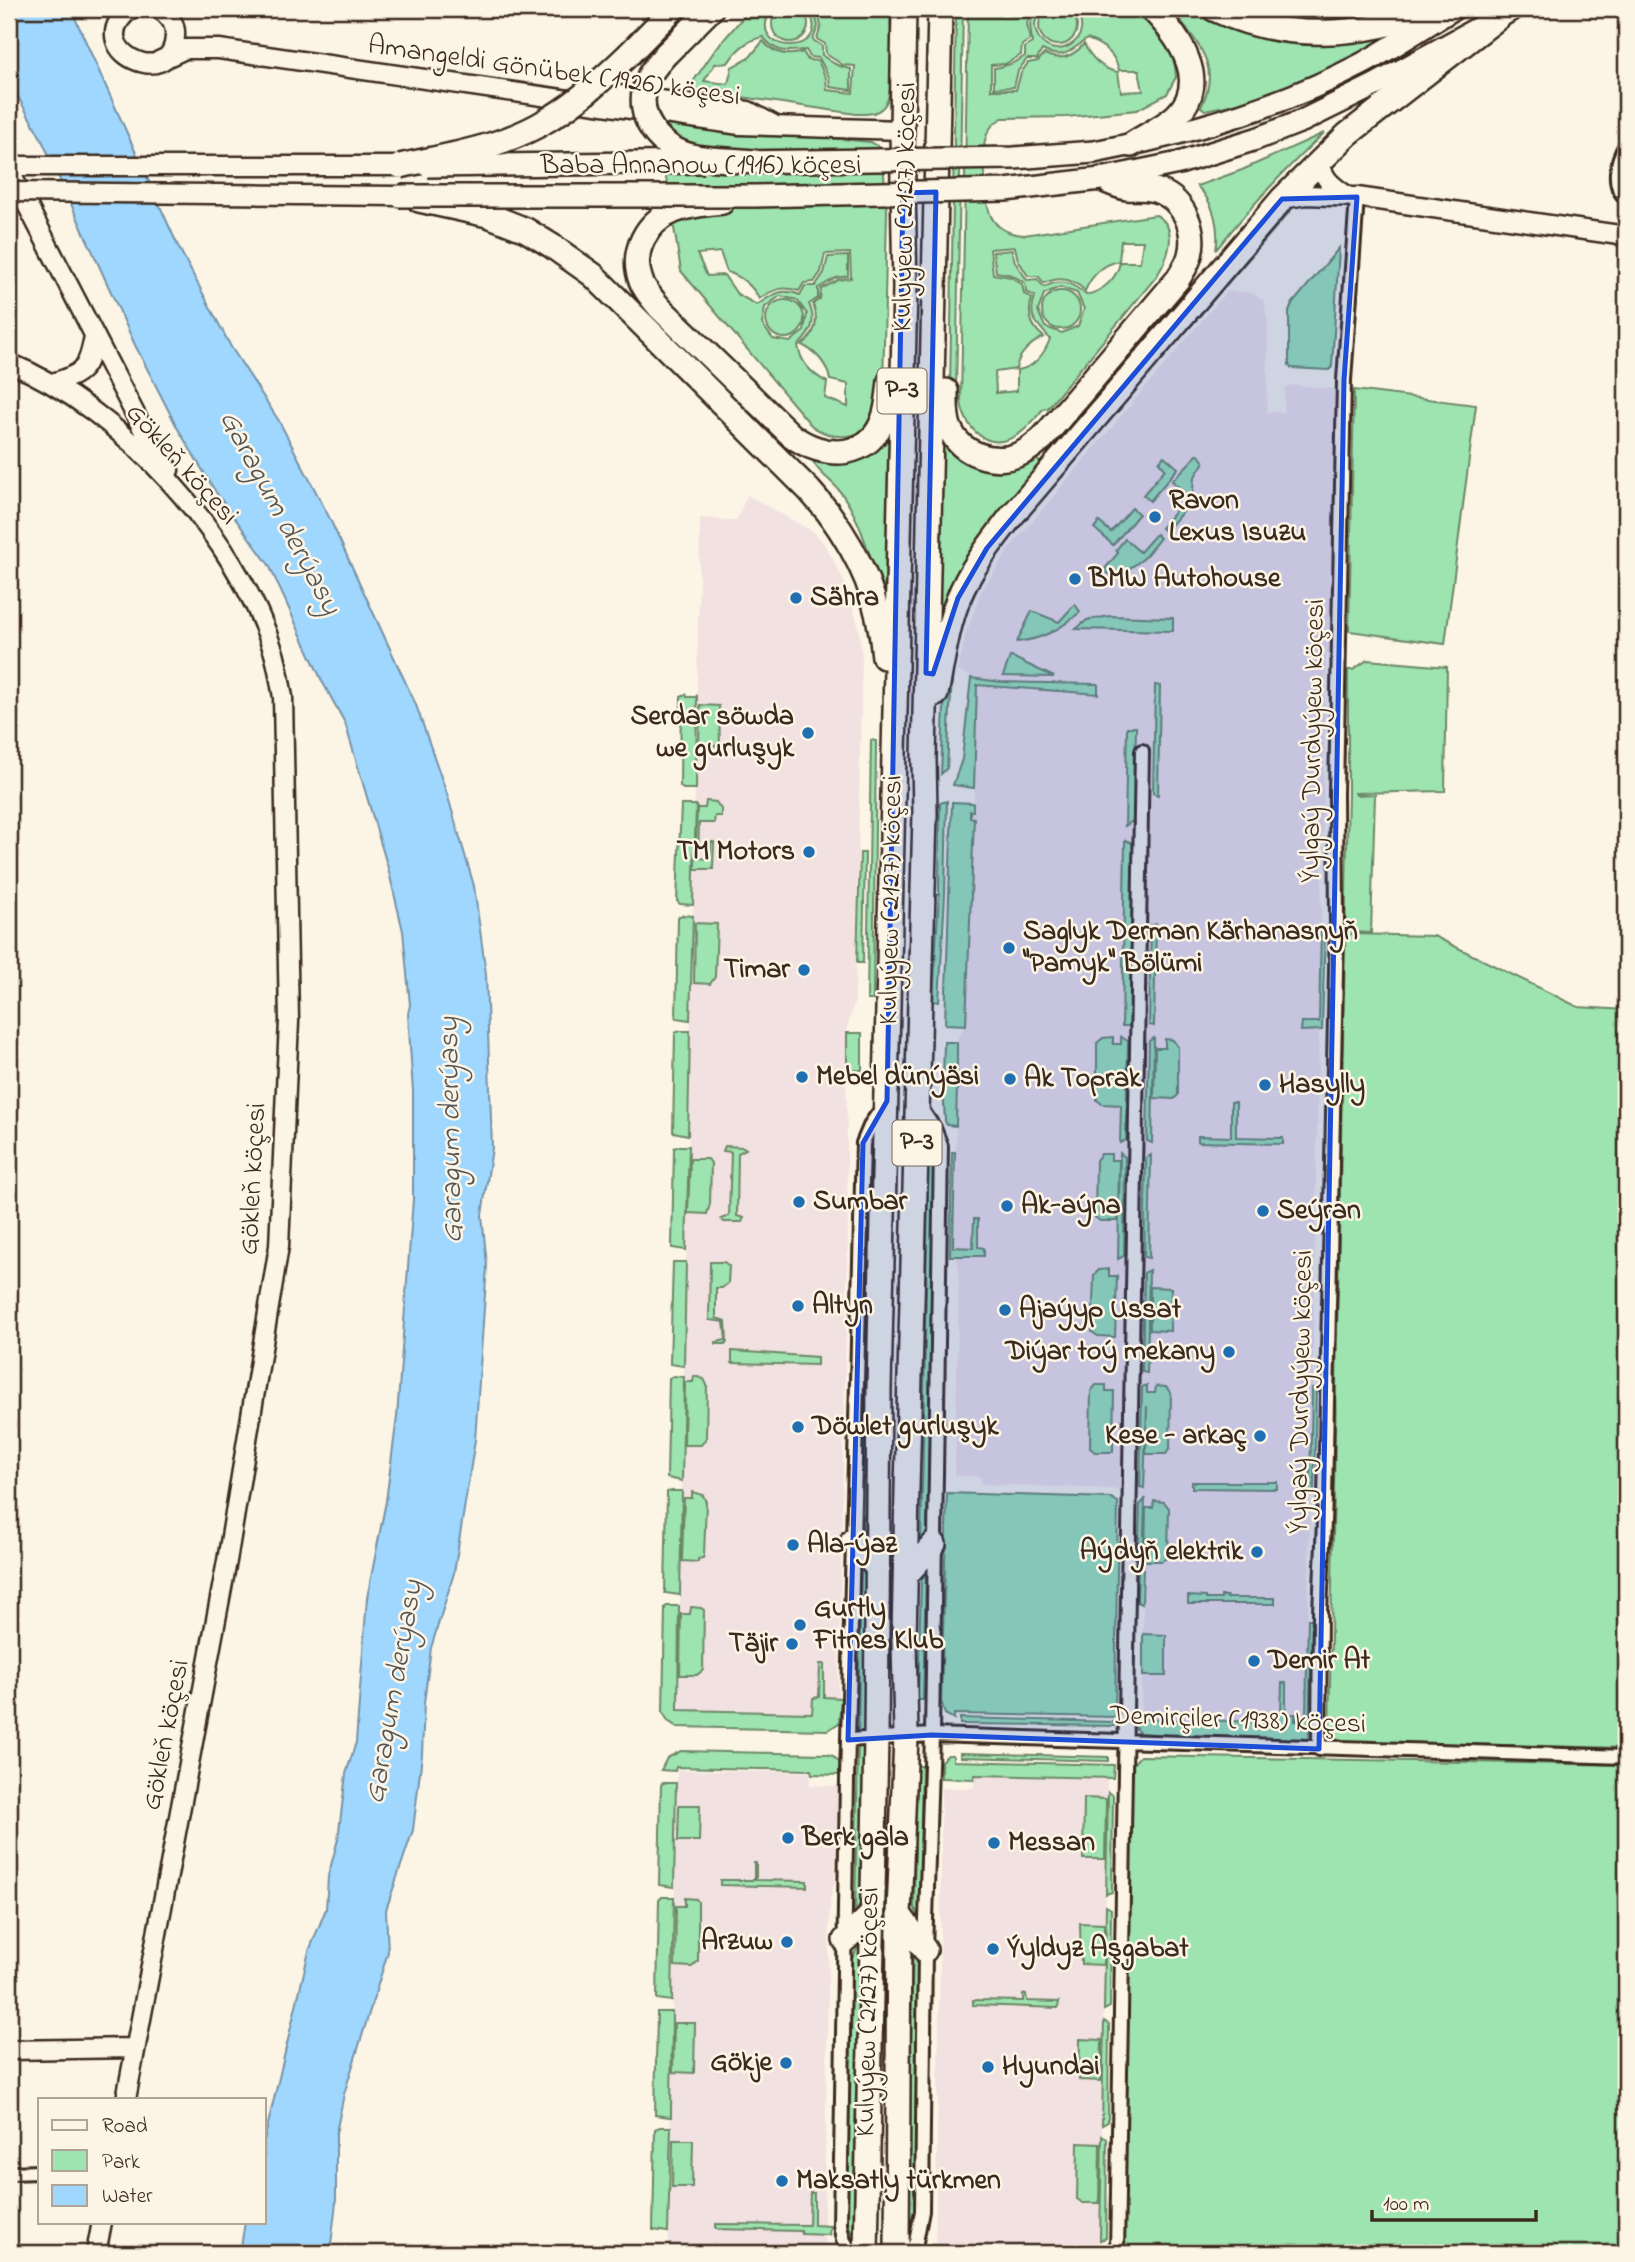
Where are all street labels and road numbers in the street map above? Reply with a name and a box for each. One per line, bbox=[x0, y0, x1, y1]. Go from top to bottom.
street label: Amangeldi Gönübek (1926) köçesi bbox=[365, 26, 743, 118]
street label: Kulyýew (2127) köçesi bbox=[883, 82, 929, 332]
street label: Baba Annanow (1916) köçesi bbox=[539, 146, 862, 187]
road number: P-3 bbox=[878, 368, 926, 414]
street label: Gökleň köçesi bbox=[115, 395, 247, 535]
street label: Ýylgaý Durdyýew köçesi bbox=[1291, 598, 1337, 884]
street label: Kulyýew (2127) köçesi bbox=[869, 775, 915, 1025]
street label: Gökleň köçesi bbox=[230, 1102, 278, 1256]
road number: P-3 bbox=[892, 1120, 942, 1166]
street label: Ýylgaý Durdyýew köçesi bbox=[1279, 1249, 1325, 1535]
street label: Gökleň köçesi bbox=[132, 1656, 202, 1814]
street label: Demirçiler (1938) köçesi bbox=[1108, 1696, 1367, 1746]
street label: Kulyýew (2127) köçesi bbox=[846, 1887, 892, 2137]

